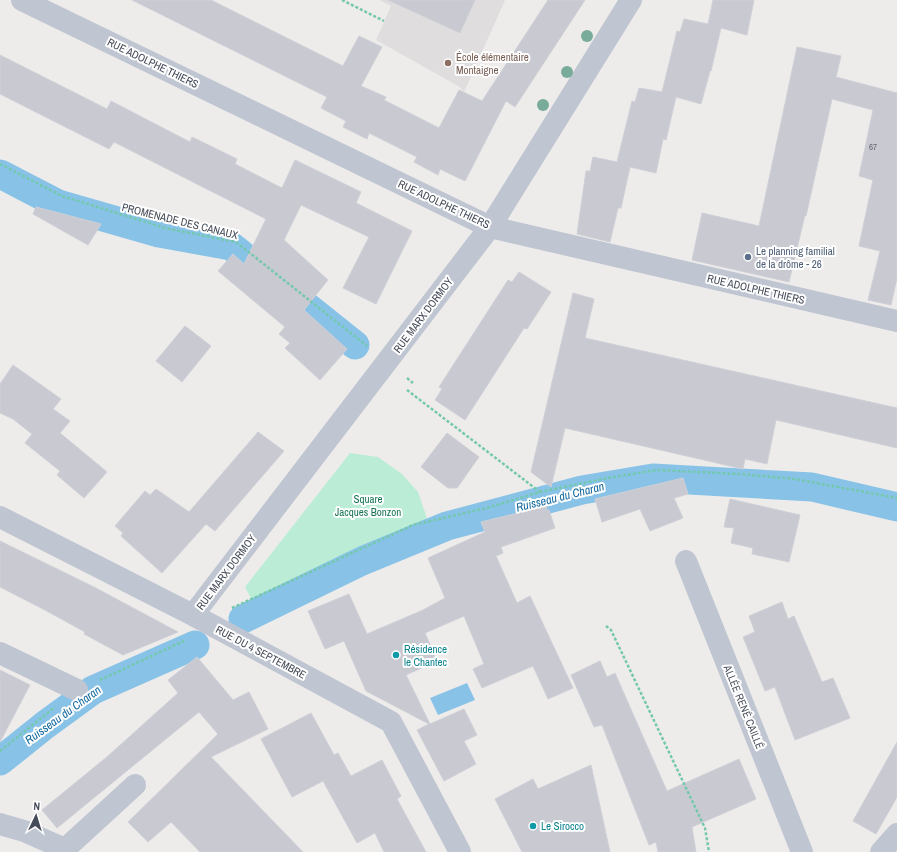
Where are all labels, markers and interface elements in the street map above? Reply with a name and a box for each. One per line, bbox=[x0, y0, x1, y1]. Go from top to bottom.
street label: RUE ADOLPHE THIERS bbox=[105, 35, 201, 91]
place label: École élémentaire Montaigne bbox=[456, 50, 529, 77]
marker: École élémentaire Montaigne bbox=[443, 58, 453, 68]
house number: 67 bbox=[869, 141, 877, 153]
street label: RUE ADOLPHE THIERS bbox=[396, 177, 492, 231]
street label: PROMENADE DES CANAUX bbox=[120, 200, 240, 242]
place label: Le planning familial de la drôme - 26 bbox=[756, 244, 835, 271]
marker: Le planning familial de la drôme - 26 bbox=[743, 252, 753, 262]
street label: RUE ADOLPHE THIERS bbox=[706, 271, 806, 307]
street label: RUE MARX DORMOY bbox=[390, 275, 456, 355]
water label: Ruisseau du Charan bbox=[514, 478, 606, 516]
park label: Square Jacques Bonzon bbox=[335, 492, 401, 519]
street label: RUE MARX DORMOY bbox=[193, 532, 259, 612]
street label: RUE DU 4 SEPTEMBRE bbox=[213, 622, 309, 682]
place label: Résidence le Chantec bbox=[404, 642, 448, 669]
marker: Résidence le Chantec bbox=[391, 650, 401, 660]
street label: ALLÉE RENÉ CAILLÉ bbox=[720, 662, 767, 751]
water label: Ruisseau du Charan bbox=[22, 682, 104, 748]
north arrow bbox=[16, 796, 56, 836]
text: N bbox=[33, 799, 40, 813]
place label: Le Sirocco bbox=[541, 819, 584, 833]
marker: Le Sirocco bbox=[528, 821, 538, 831]

